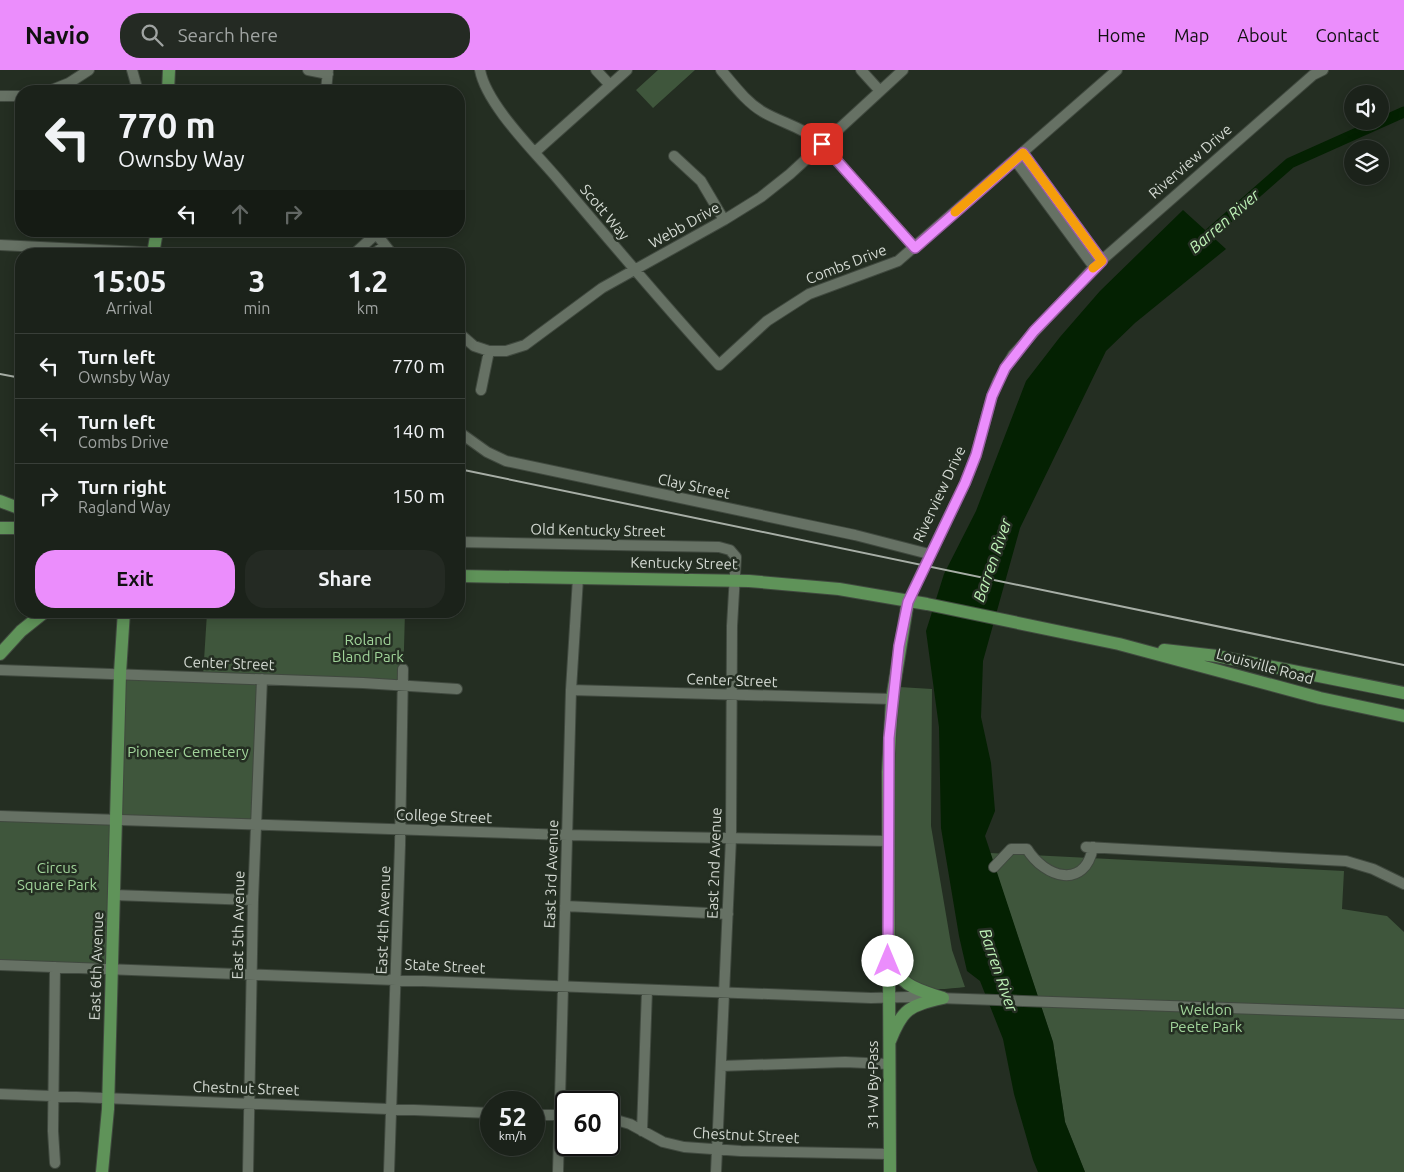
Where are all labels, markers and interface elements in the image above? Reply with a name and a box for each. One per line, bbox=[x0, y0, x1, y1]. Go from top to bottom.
search box bbox=[120, 13, 470, 58]
icon: search bbox=[138, 21, 166, 49]
text: Navio bbox=[25, 22, 90, 49]
text: Search here bbox=[178, 24, 278, 46]
text: Home bbox=[1097, 25, 1146, 45]
text: Map bbox=[1174, 25, 1209, 45]
text: About bbox=[1237, 25, 1287, 45]
text: Contact bbox=[1315, 25, 1379, 45]
map controls bbox=[1344, 85, 1389, 185]
button: sound bbox=[1344, 85, 1389, 130]
icon: left bbox=[35, 105, 100, 170]
text: 770 m bbox=[118, 105, 216, 145]
street label: Riverview Drive bbox=[1145, 120, 1235, 202]
pin bbox=[801, 123, 843, 165]
icon: arrive bbox=[808, 130, 836, 158]
button: layers bbox=[1344, 140, 1389, 185]
text: Ownsby Way bbox=[118, 146, 245, 171]
street label: Scott Way bbox=[577, 181, 633, 243]
water label: Barren River bbox=[1185, 185, 1263, 256]
street label: Webb Drive bbox=[646, 199, 722, 251]
icon: left bbox=[173, 200, 201, 228]
icon: ahead bbox=[226, 200, 254, 228]
icon: right bbox=[279, 200, 307, 228]
street label: Combs Drive bbox=[803, 241, 889, 287]
text: 15:05 bbox=[92, 264, 167, 298]
text: 3 bbox=[248, 264, 265, 298]
text: 1.2 bbox=[347, 264, 388, 298]
text: Arrival bbox=[106, 299, 153, 317]
text: min bbox=[243, 299, 270, 317]
text: km bbox=[357, 299, 379, 317]
text: Turn left bbox=[78, 346, 156, 368]
icon: left bbox=[35, 352, 63, 380]
text: 770 m bbox=[392, 355, 445, 377]
text: Ownsby Way bbox=[78, 368, 170, 386]
text: Turn left bbox=[78, 411, 156, 433]
icon: left bbox=[35, 417, 63, 445]
text: 140 m bbox=[392, 420, 445, 442]
text: Combs Drive bbox=[78, 433, 169, 451]
street label: Riverview Drive bbox=[909, 443, 969, 545]
street label: Clay Street bbox=[656, 470, 732, 502]
text: Turn right bbox=[78, 476, 166, 498]
icon: right bbox=[35, 482, 63, 510]
text: 150 m bbox=[392, 485, 445, 507]
text: Ragland Way bbox=[78, 498, 170, 516]
water label: Barren River bbox=[969, 515, 1015, 604]
street label: Old Kentucky Street bbox=[530, 520, 666, 540]
button: Exit bbox=[35, 550, 235, 608]
button: Share bbox=[245, 550, 445, 608]
street label: Kentucky Street bbox=[630, 554, 738, 572]
park label: Roland Bland Park bbox=[332, 631, 404, 665]
street label: Louisville Road bbox=[1214, 645, 1316, 687]
street label: Center Street bbox=[183, 653, 275, 673]
street label: Center Street bbox=[686, 670, 778, 690]
park label: Pioneer Cemetery bbox=[127, 743, 249, 760]
street label: College Street bbox=[396, 806, 493, 826]
street label: East 2nd Avenue bbox=[704, 807, 724, 919]
street label: East 3rd Avenue bbox=[541, 819, 561, 929]
park label: Circus Square Park bbox=[17, 859, 97, 893]
street label: East 4th Avenue bbox=[373, 865, 393, 975]
street label: East 5th Avenue bbox=[229, 870, 247, 980]
street label: East 6th Avenue bbox=[86, 911, 106, 1021]
water label: Barren River bbox=[976, 926, 1022, 1015]
position arrow bbox=[861, 934, 913, 986]
street label: State Street bbox=[404, 955, 486, 977]
park label: Weldon Peete Park bbox=[1170, 1001, 1243, 1035]
street label: 31-W By-Pass bbox=[864, 1040, 881, 1130]
street label: Chestnut Street bbox=[192, 1078, 300, 1098]
speed limit sign: 60 bbox=[555, 1091, 620, 1156]
text: 52 bbox=[498, 1103, 527, 1131]
street label: Chestnut Street bbox=[692, 1124, 800, 1146]
text: km/h bbox=[499, 1129, 526, 1142]

